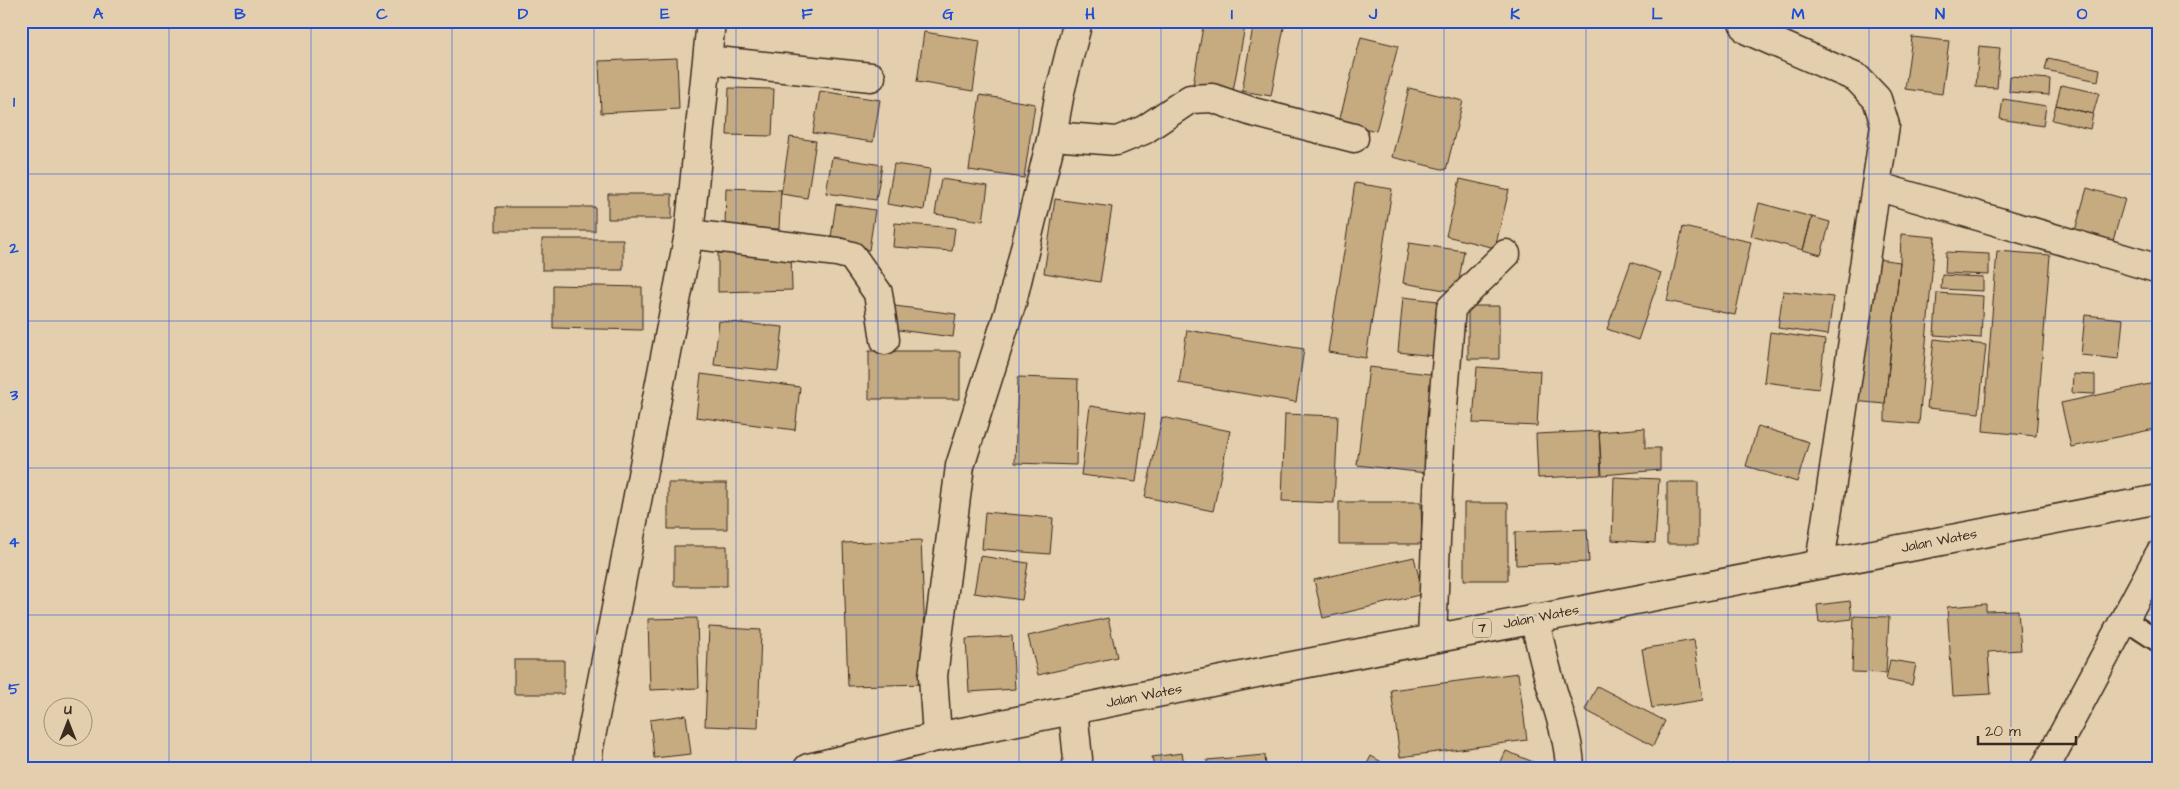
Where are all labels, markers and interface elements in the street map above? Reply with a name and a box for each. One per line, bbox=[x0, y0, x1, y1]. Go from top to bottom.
text: A bbox=[93, 3, 104, 25]
text: B bbox=[234, 3, 246, 25]
text: C bbox=[376, 3, 388, 25]
text: D bbox=[518, 3, 529, 25]
text: E bbox=[660, 3, 670, 25]
text: F bbox=[801, 3, 813, 25]
text: G bbox=[942, 3, 954, 25]
text: H bbox=[1085, 3, 1095, 25]
text: I bbox=[1231, 3, 1233, 25]
text: J bbox=[1368, 3, 1378, 25]
text: K bbox=[1510, 3, 1520, 25]
text: L bbox=[1651, 3, 1663, 25]
text: M bbox=[1791, 3, 1805, 25]
text: N bbox=[1935, 3, 1945, 25]
text: O bbox=[2077, 3, 2088, 25]
text: 1 bbox=[13, 91, 16, 113]
text: 2 bbox=[8, 237, 19, 259]
text: 3 bbox=[9, 384, 19, 406]
street label: Jalan Wates bbox=[1899, 524, 1979, 558]
text: 4 bbox=[9, 531, 20, 553]
street label: Jalan Wates bbox=[1501, 600, 1581, 634]
road number: 7 bbox=[1473, 618, 1491, 638]
text: 5 bbox=[8, 678, 20, 700]
street label: Jalan Wates bbox=[1104, 679, 1184, 713]
north arrow bbox=[42, 696, 92, 746]
text: U bbox=[64, 700, 72, 720]
scale bar bbox=[1978, 714, 2075, 746]
text: 20 m bbox=[1985, 721, 2021, 742]

